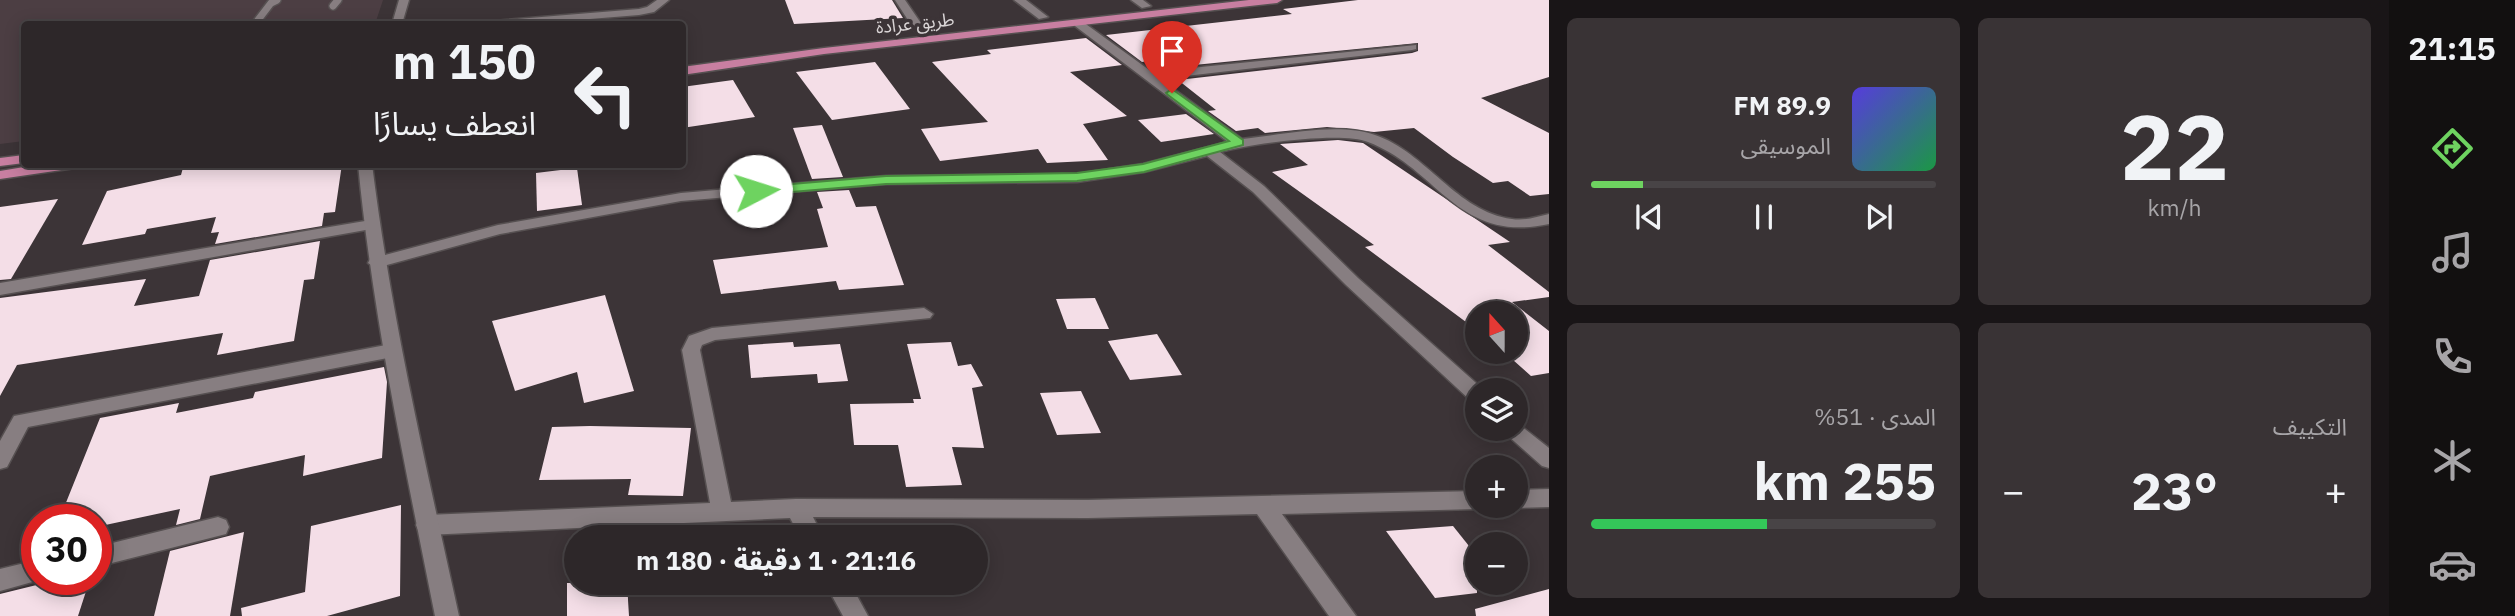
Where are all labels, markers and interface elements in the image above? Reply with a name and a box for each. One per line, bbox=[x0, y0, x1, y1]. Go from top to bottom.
street label: طريق عرادة bbox=[875, 7, 955, 39]
pin bbox=[1142, 21, 1202, 93]
text: 21:15 bbox=[2408, 27, 2496, 69]
text: 150 m bbox=[392, 29, 536, 92]
icon: arrive bbox=[1153, 32, 1191, 70]
icon: left bbox=[560, 49, 651, 140]
text: 22 bbox=[2120, 87, 2229, 205]
text: 89.9 FM bbox=[1733, 88, 1831, 122]
text: انعطف يسارًا bbox=[373, 102, 536, 144]
icon: directions bbox=[2428, 124, 2477, 173]
text: الموسيقى bbox=[1740, 130, 1831, 160]
position arrow bbox=[719, 154, 793, 228]
text: km/h bbox=[2147, 192, 2202, 222]
icon: previous bbox=[1630, 198, 1668, 236]
icon: pause bbox=[1745, 198, 1783, 236]
icon: next bbox=[1860, 198, 1898, 236]
icon: music bbox=[2428, 228, 2477, 277]
north arrow bbox=[1465, 301, 1528, 364]
map controls bbox=[1465, 301, 1528, 595]
icon: phone bbox=[2428, 332, 2477, 381]
button: layers bbox=[1465, 378, 1528, 441]
text: المدى · 51% bbox=[1814, 401, 1936, 431]
text: التكييف bbox=[2273, 411, 2347, 441]
icon: climate bbox=[2428, 436, 2477, 485]
text: 255 km bbox=[1754, 447, 1936, 514]
button: + bbox=[1465, 455, 1528, 518]
text: 23° bbox=[2131, 457, 2218, 524]
text: − bbox=[2002, 466, 2025, 515]
text: + bbox=[2324, 466, 2347, 515]
speed limit sign: 30 bbox=[21, 504, 112, 595]
button: − bbox=[1465, 532, 1528, 595]
icon: car bbox=[2428, 540, 2477, 589]
text: 21:16 · 1 دقيقة · 180 m bbox=[636, 543, 916, 577]

